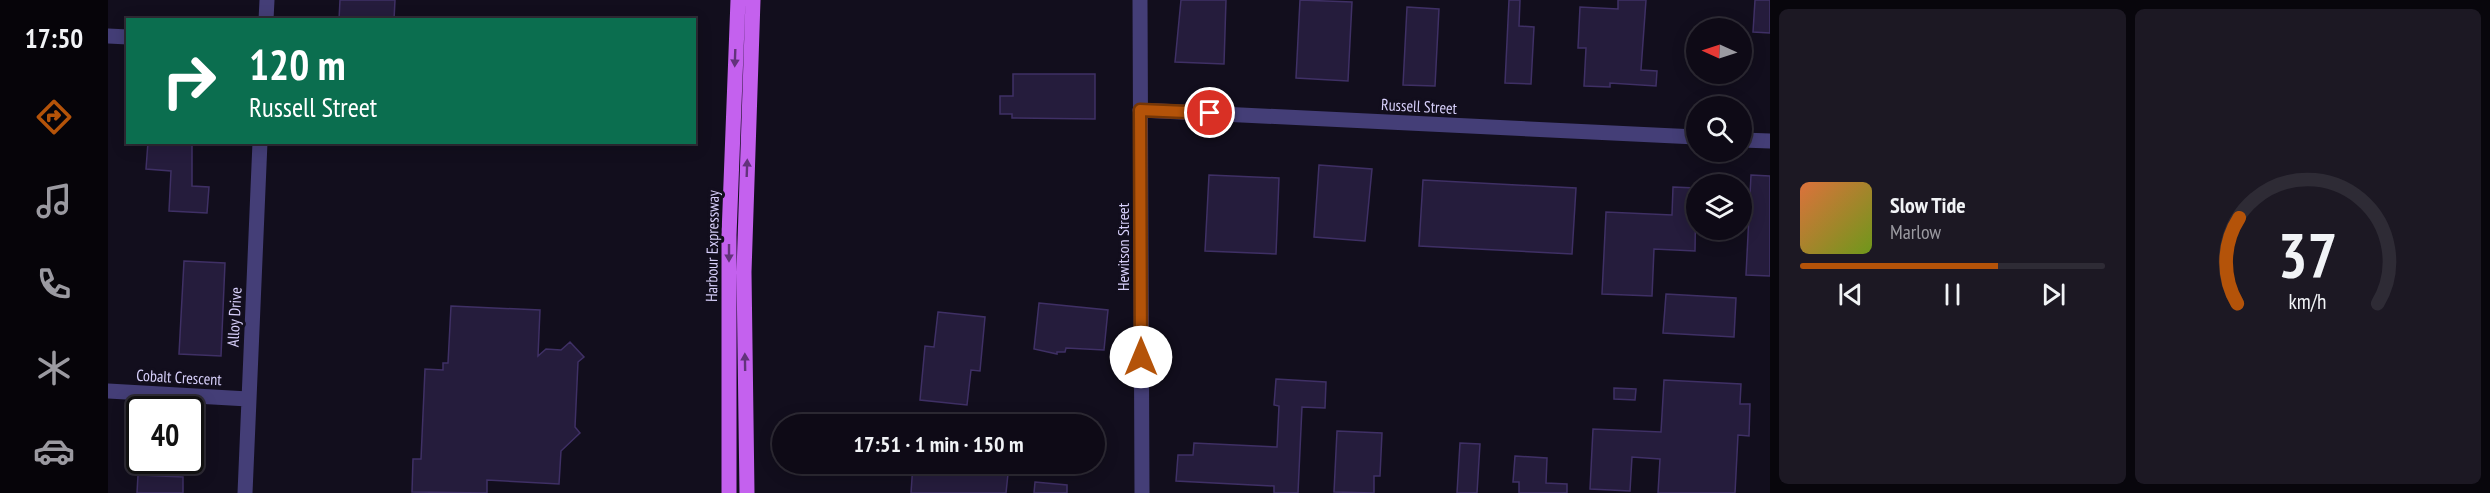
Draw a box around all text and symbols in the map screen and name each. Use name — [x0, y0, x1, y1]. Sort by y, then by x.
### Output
north arrow — [1686, 18, 1752, 84]
map controls — [1686, 18, 1752, 240]
text: 17:50 — [25, 21, 83, 55]
text: 120 m — [249, 37, 346, 92]
icon: right — [150, 42, 228, 120]
one-way arrow — [731, 49, 740, 68]
pin — [1184, 87, 1235, 138]
text: Russell Street — [249, 90, 377, 124]
street label: Russell Street — [1381, 94, 1458, 118]
icon: directions — [33, 96, 75, 138]
icon: arrive — [1193, 96, 1226, 129]
button: search — [1686, 96, 1752, 162]
one-way arrow — [742, 158, 752, 177]
button: layers — [1686, 174, 1752, 240]
icon: music — [33, 180, 75, 222]
street label: Harbour Expressway — [701, 190, 723, 302]
text: Slow Tide — [1890, 191, 1966, 219]
street label: Hewitson Street — [1113, 202, 1133, 291]
text: 37 — [2278, 214, 2338, 295]
text: Marlow — [1890, 219, 1941, 245]
one-way arrow — [724, 244, 734, 263]
icon: phone — [33, 263, 75, 305]
icon: previous — [1834, 278, 1867, 311]
icon: pause — [1936, 278, 1969, 311]
icon: next — [2037, 278, 2070, 311]
street label: Alloy Drive — [222, 287, 246, 347]
text: km/h — [2289, 287, 2327, 315]
position arrow — [1109, 325, 1173, 389]
icon: climate — [33, 347, 75, 389]
one-way arrow — [740, 353, 750, 372]
street label: Cobalt Crescent — [136, 365, 223, 389]
speed limit sign: 40 — [126, 396, 204, 474]
icon: car — [33, 430, 75, 472]
text: 17:51 · 1 min · 150 m — [853, 430, 1024, 458]

